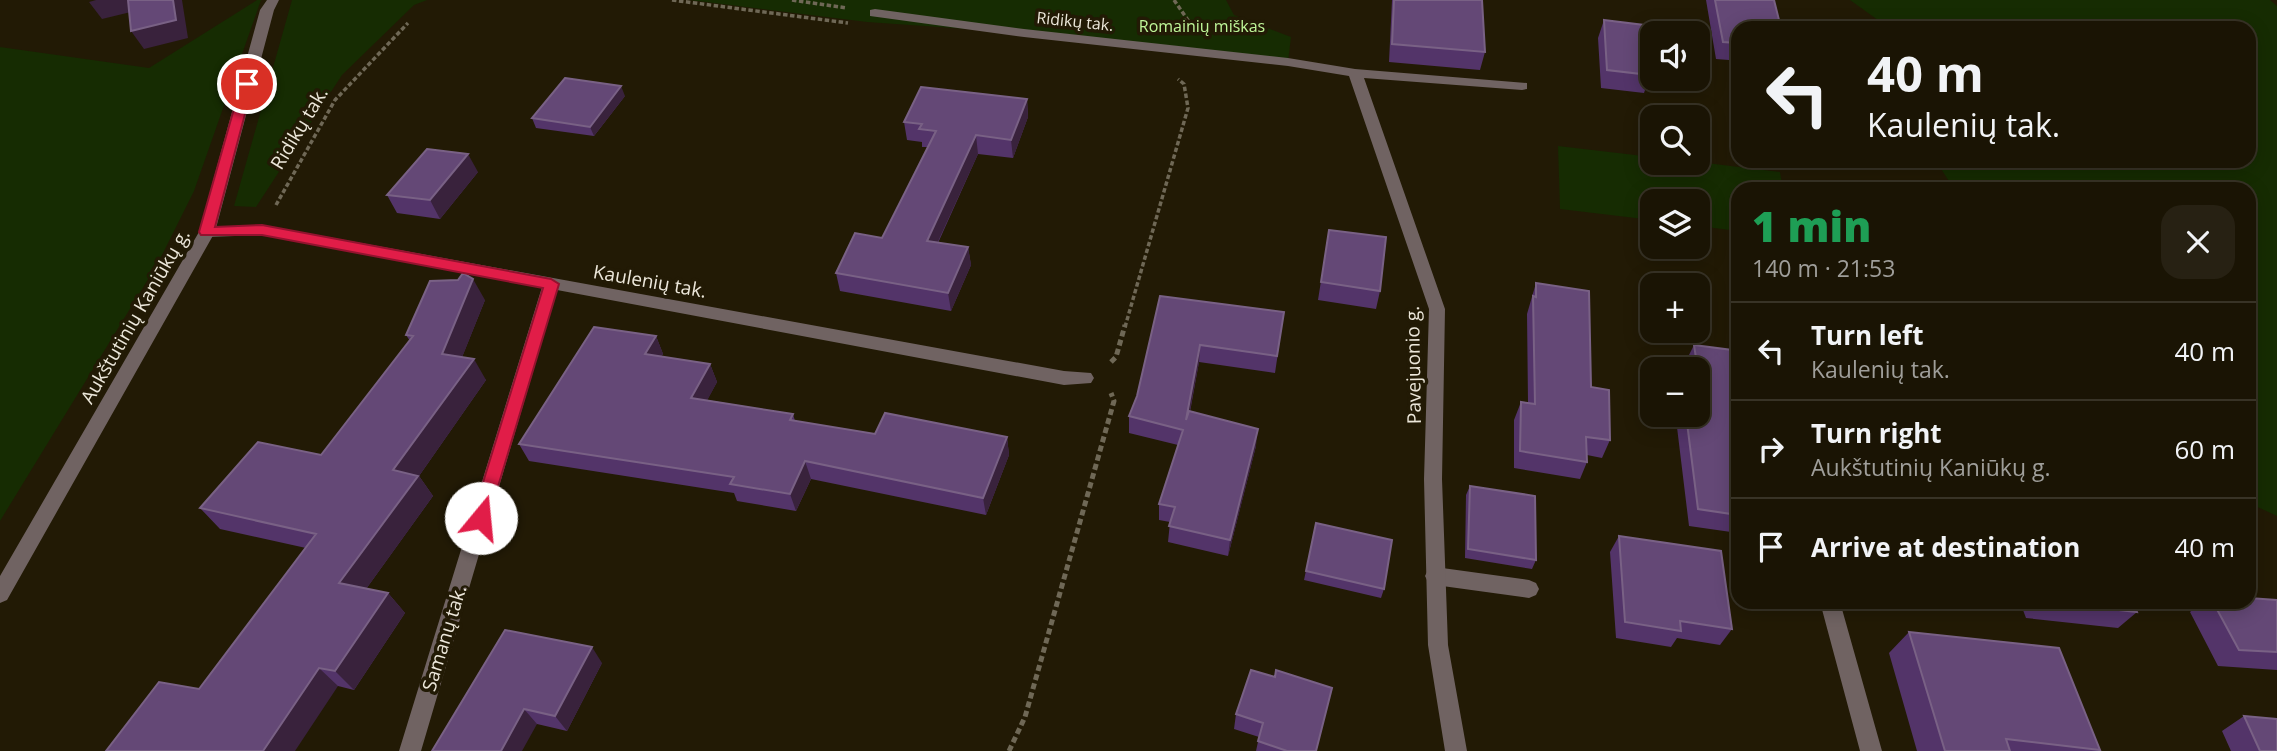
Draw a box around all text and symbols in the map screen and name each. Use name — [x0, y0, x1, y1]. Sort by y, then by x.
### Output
street label: Ridikų tak. — [1035, 6, 1115, 36]
park label: Romainių miškas — [1139, 15, 1265, 37]
map controls — [1640, 21, 1710, 427]
button: sound — [1640, 21, 1710, 91]
text: 40 m — [1867, 40, 1984, 106]
icon: left — [1752, 49, 1843, 140]
pin — [217, 54, 277, 114]
icon: arrive — [228, 65, 266, 103]
street label: Ridikų tak. — [264, 82, 334, 174]
text: Kaulenių tak. — [1867, 103, 2060, 146]
button: search — [1640, 105, 1710, 175]
button: layers — [1640, 189, 1710, 259]
text: 1 min — [1752, 197, 1871, 254]
button: close — [2161, 205, 2235, 279]
street label: Aukštutinių Kaniūkų g. — [74, 224, 196, 408]
text: 140 m · 21:53 — [1752, 252, 1895, 284]
street label: Kaulenių tak. — [591, 258, 709, 304]
button: + — [1640, 273, 1710, 343]
street label: Pavejuonio g. — [1399, 306, 1427, 424]
text: Turn left — [1811, 317, 1923, 353]
icon: left — [1752, 332, 1790, 370]
text: 40 m — [2174, 333, 2235, 369]
text: Kaulenių tak. — [1811, 353, 1950, 385]
button: − — [1640, 357, 1710, 427]
text: Turn right — [1811, 415, 1942, 451]
icon: right — [1752, 430, 1790, 468]
text: 60 m — [2174, 431, 2235, 467]
text: Aukštutinių Kaniūkų g. — [1811, 451, 2051, 483]
position arrow — [444, 481, 518, 555]
icon: arrive — [1752, 528, 1790, 566]
text: Arrive at destination — [1811, 529, 2080, 565]
text: 40 m — [2174, 529, 2235, 565]
street label: Samanų tak. — [416, 582, 472, 694]

